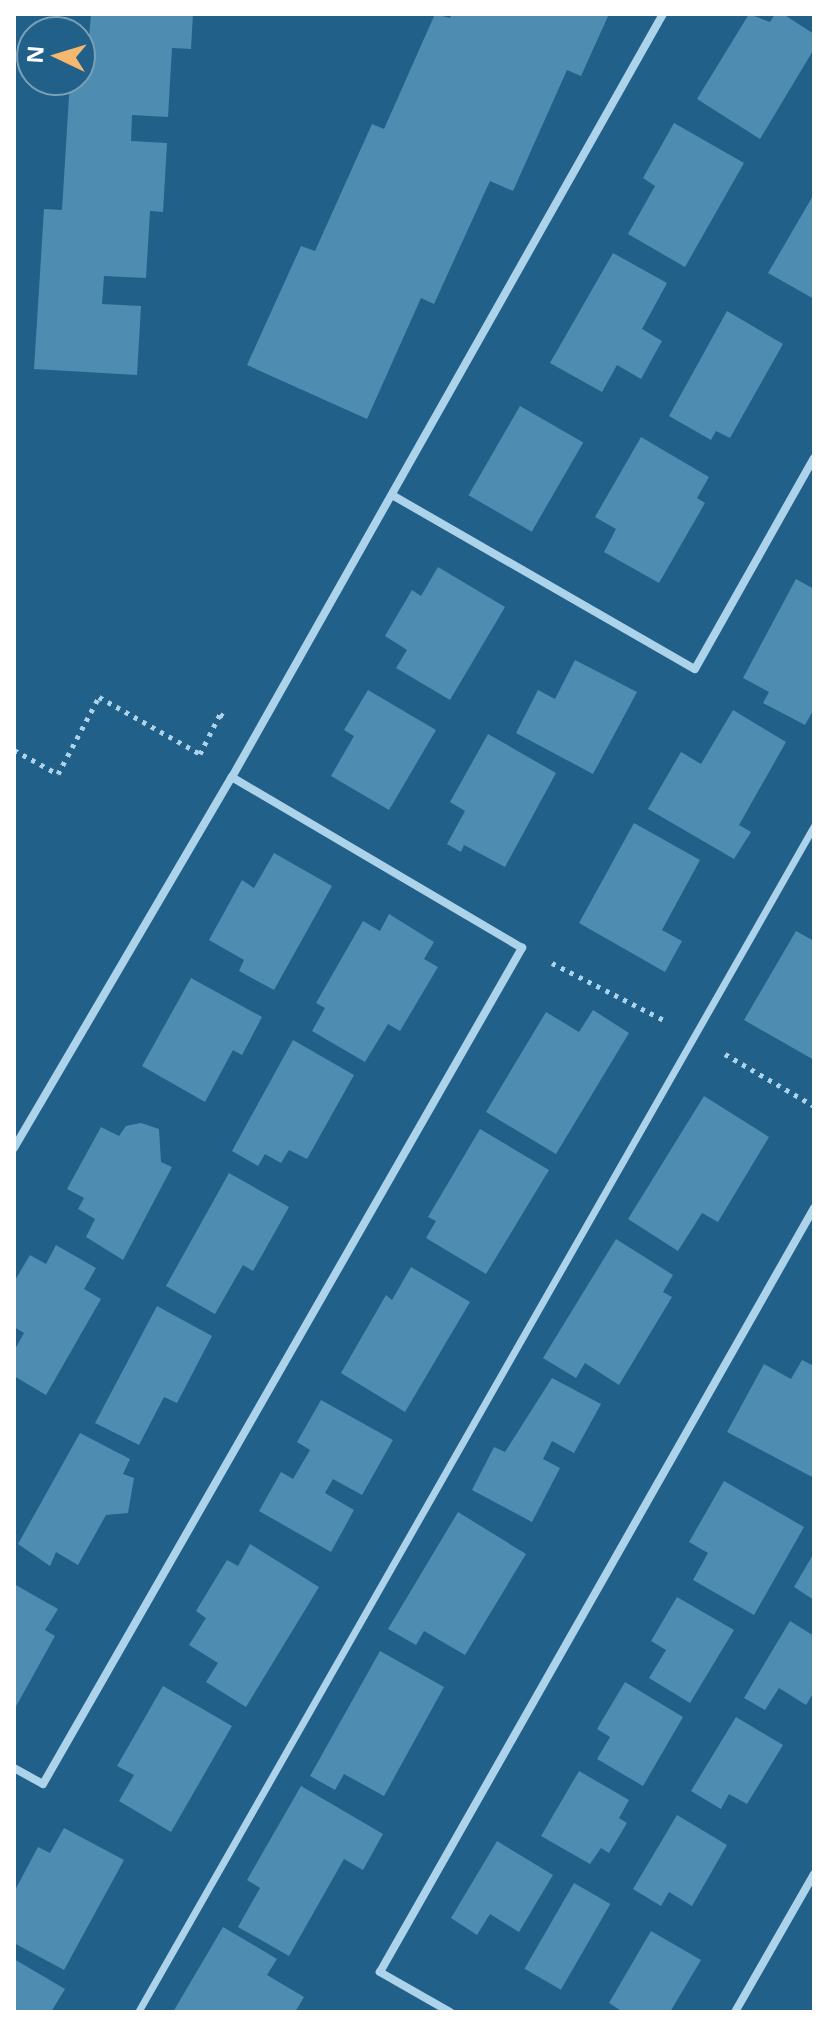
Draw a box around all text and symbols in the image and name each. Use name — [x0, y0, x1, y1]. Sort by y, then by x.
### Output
north arrow — [16, 16, 96, 96]
text: N — [18, 45, 50, 64]

